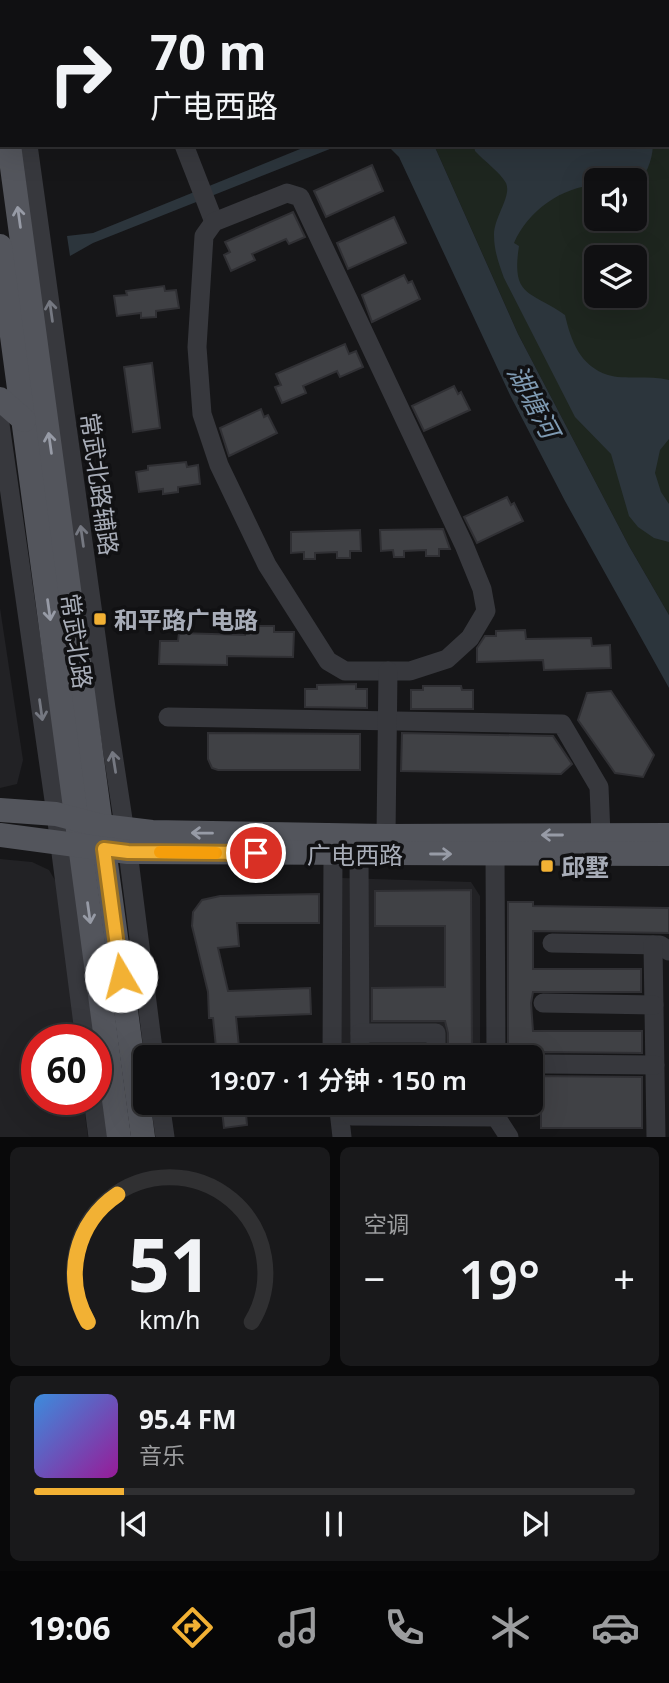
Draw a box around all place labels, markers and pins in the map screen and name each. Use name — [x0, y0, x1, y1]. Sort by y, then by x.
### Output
place label: 和平路广电路 — [114, 603, 258, 636]
marker: 和平路广电路 — [92, 611, 108, 627]
pin — [226, 823, 286, 883]
place label: 邱墅 — [561, 850, 609, 883]
marker: 邱墅 — [539, 858, 555, 874]

